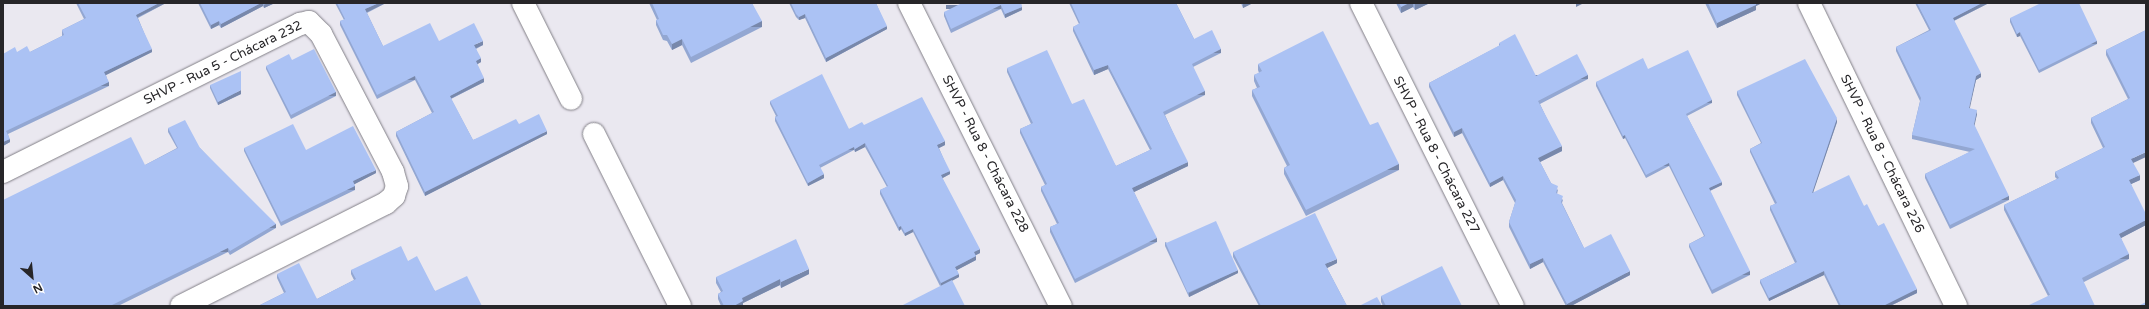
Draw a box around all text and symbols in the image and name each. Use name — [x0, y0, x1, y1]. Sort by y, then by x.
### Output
street label: SHVP - Rua 5 - Chácara 232 — [141, 18, 305, 108]
street label: SHVP - Rua 8 - Chácara 226 — [1837, 72, 1927, 236]
street label: SHVP - Rua 8 - Chácara 228 — [938, 73, 1032, 235]
street label: SHVP - Rua 8 - Chácara 227 — [1389, 74, 1483, 236]
north arrow — [12, 257, 52, 297]
text: N — [31, 280, 45, 296]

